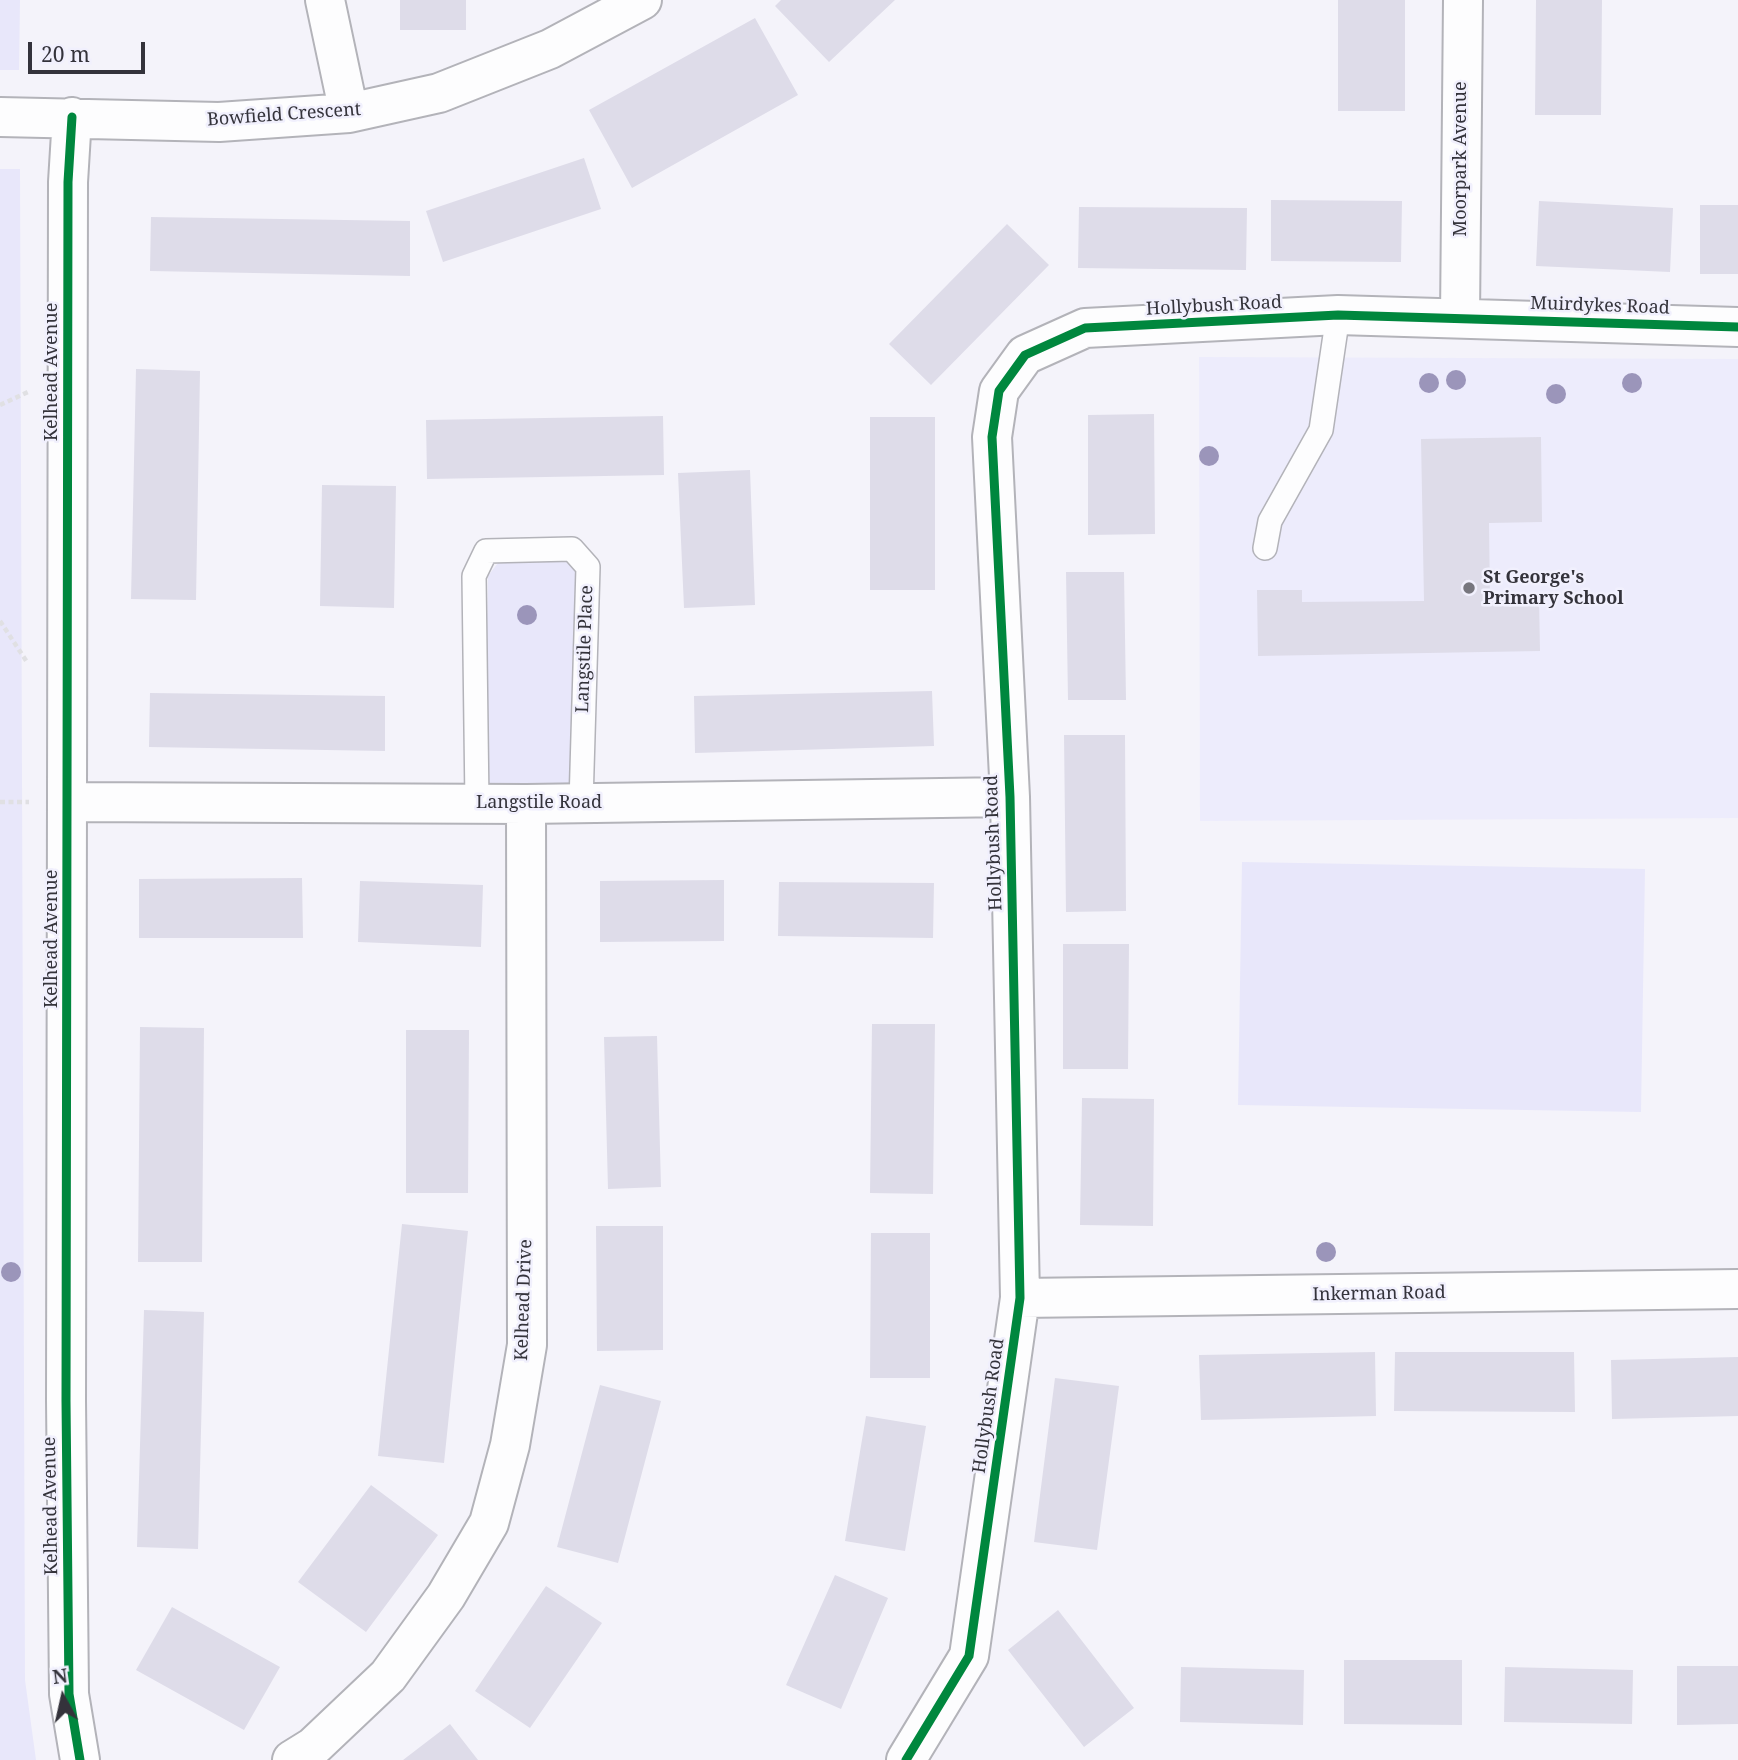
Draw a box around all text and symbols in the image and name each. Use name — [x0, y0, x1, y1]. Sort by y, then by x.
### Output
scale bar — [32, 28, 149, 72]
text: 20 m — [41, 40, 90, 68]
street label: Moorpark Avenue — [1450, 81, 1472, 237]
street label: Bowfield Crescent — [206, 99, 362, 131]
street label: Hollybush Road — [1145, 292, 1283, 320]
street label: Muirdykes Road — [1530, 293, 1670, 319]
street label: Kelhead Avenue — [41, 303, 63, 441]
place label: St George's Primary School — [1483, 567, 1624, 610]
marker: St George's Primary School — [1461, 580, 1477, 596]
street label: Langstile Place — [572, 585, 598, 713]
street label: Hollybush Road — [981, 775, 1007, 911]
street label: Langstile Road — [476, 792, 602, 814]
street label: Kelhead Avenue — [41, 870, 63, 1008]
street label: Kelhead Drive — [511, 1239, 537, 1361]
street label: Inkerman Road — [1312, 1282, 1446, 1306]
street label: Hollybush Road — [969, 1337, 1009, 1475]
street label: Kelhead Avenue — [39, 1436, 63, 1576]
north arrow — [28, 1662, 98, 1732]
text: N — [51, 1662, 69, 1690]

